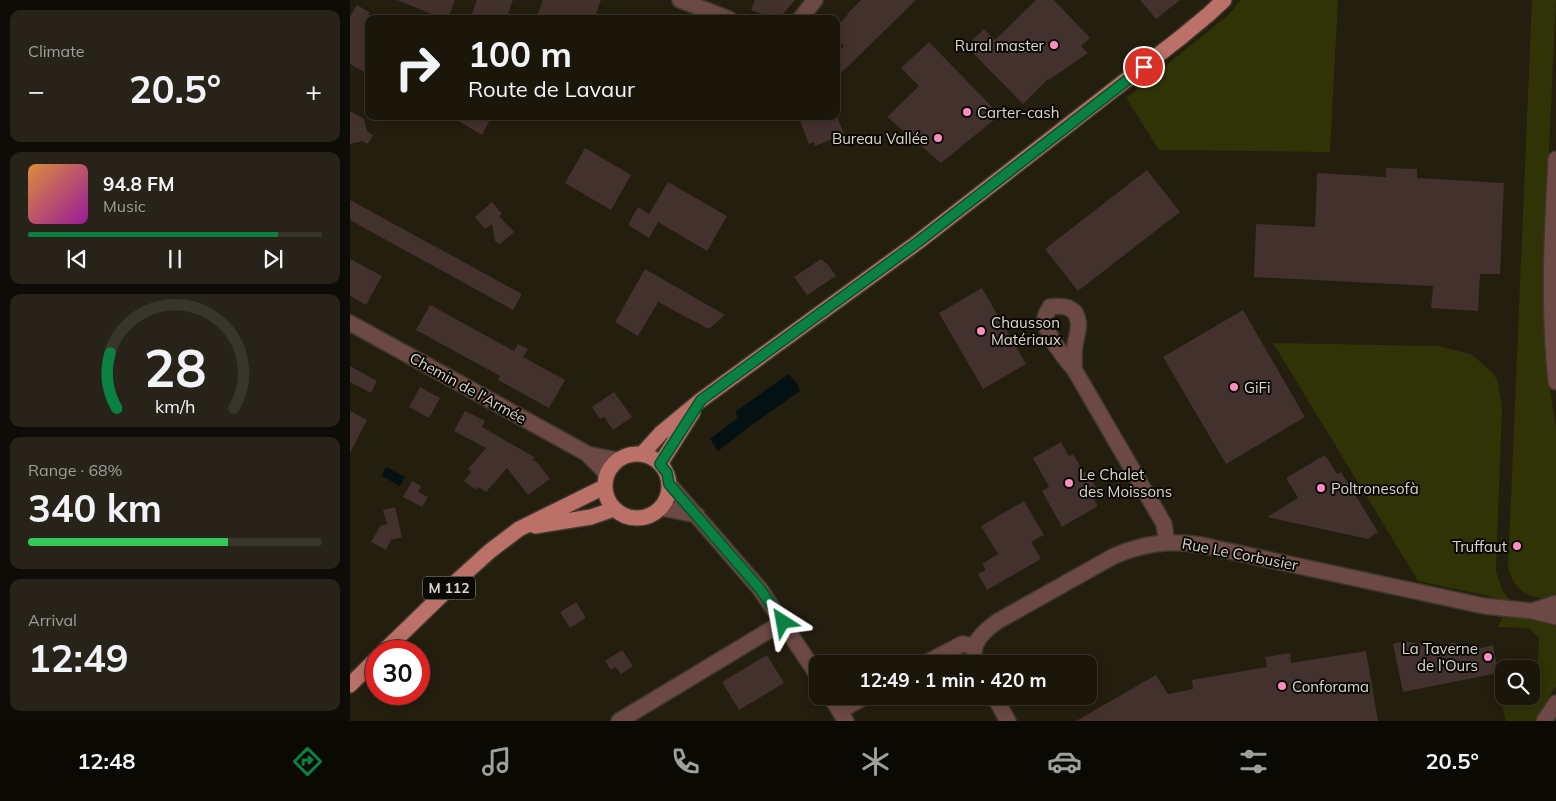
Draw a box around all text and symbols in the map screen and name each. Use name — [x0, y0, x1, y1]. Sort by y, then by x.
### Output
text: 100 m — [468, 32, 572, 76]
icon: right — [385, 35, 450, 100]
place label: Rural master — [955, 36, 1045, 55]
marker: Rural master — [1048, 39, 1060, 51]
text: Climate — [28, 41, 84, 61]
pin — [1123, 46, 1165, 88]
icon: arrive — [1130, 53, 1158, 81]
text: 20.5° — [129, 65, 221, 113]
text: − — [28, 73, 45, 108]
text: + — [305, 73, 322, 108]
text: Route de Lavaur — [468, 75, 635, 103]
place label: Carter-cash — [977, 103, 1060, 122]
marker: Carter-cash — [961, 106, 973, 118]
place label: Bureau Vallée — [832, 129, 928, 148]
marker: Bureau Vallée — [932, 132, 944, 144]
text: 94.8 FM — [103, 172, 175, 196]
text: Music — [103, 196, 146, 216]
icon: previous — [63, 245, 91, 273]
icon: pause — [161, 245, 189, 273]
icon: next — [259, 245, 287, 273]
place label: Chausson Matériaux — [991, 313, 1061, 349]
marker: Chausson Matériaux — [975, 325, 987, 337]
text: 28 — [144, 335, 206, 400]
street label: Chemin de l'Armée — [406, 348, 530, 428]
place label: GiFi — [1244, 378, 1271, 397]
marker: GiFi — [1228, 381, 1240, 393]
text: km/h — [155, 395, 195, 417]
text: Range · 68% — [28, 460, 123, 480]
place label: Le Chalet des Moissons — [1079, 465, 1172, 501]
marker: Le Chalet des Moissons — [1063, 477, 1075, 489]
place label: Poltronesofà — [1331, 479, 1419, 498]
marker: Poltronesofà — [1315, 482, 1327, 494]
text: 340 km — [28, 484, 162, 532]
street label: Rue Le Corbusier — [1181, 533, 1300, 575]
place label: Truffaut — [1452, 537, 1507, 556]
marker: Truffaut — [1511, 540, 1523, 552]
road number: M 112 — [423, 576, 475, 600]
position arrow — [756, 595, 808, 647]
text: Arrival — [28, 610, 77, 630]
text: 12:49 — [28, 634, 129, 682]
place label: La Taverne de l'Ours — [1402, 639, 1478, 675]
speed limit sign: 30 — [365, 640, 430, 705]
marker: La Taverne de l'Ours — [1482, 651, 1494, 663]
map controls — [1495, 660, 1540, 705]
button: search — [1495, 660, 1540, 705]
text: 12:49 · 1 min · 420 m — [859, 668, 1047, 692]
place label: Conforama — [1292, 677, 1369, 696]
marker: Conforama — [1276, 680, 1288, 692]
icon: directions — [290, 744, 325, 779]
icon: music — [479, 744, 514, 779]
icon: phone — [668, 744, 703, 779]
icon: climate — [858, 744, 893, 779]
icon: car — [1047, 744, 1082, 779]
icon: filters — [1236, 744, 1271, 779]
text: 12:48 — [77, 747, 135, 775]
text: 20.5° — [1425, 747, 1479, 775]

